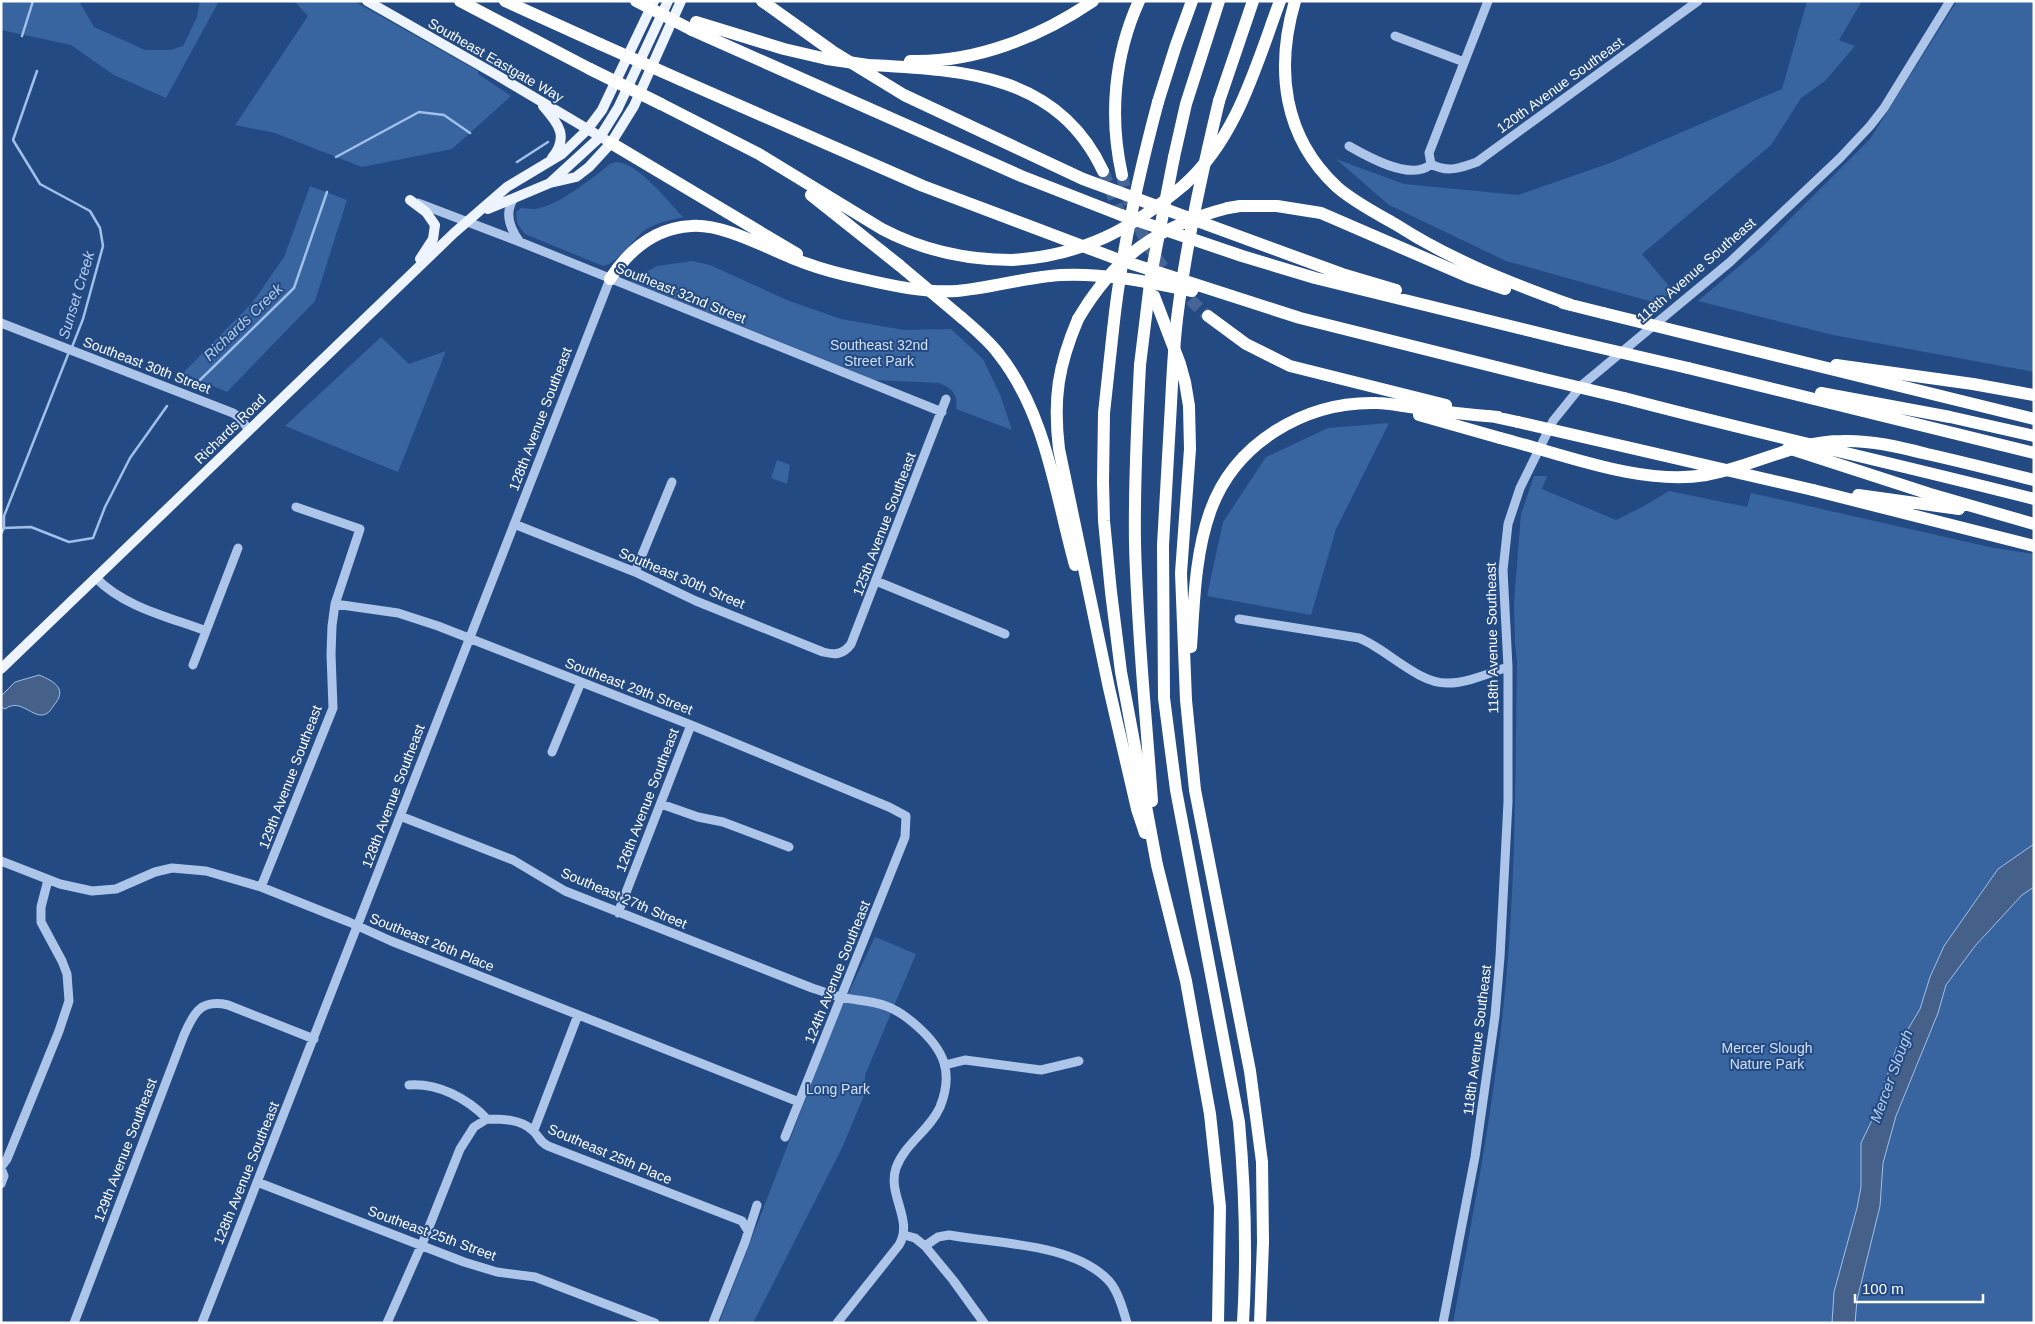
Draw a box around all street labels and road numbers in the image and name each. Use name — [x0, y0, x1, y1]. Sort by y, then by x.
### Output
street label: Southeast Eastgate Way — [425, 15, 567, 105]
street label: 120th Avenue Southeast — [1494, 34, 1626, 136]
street label: 118th Avenue Southeast — [1634, 214, 1758, 326]
street label: Southeast 32nd Street — [613, 259, 749, 327]
street label: Southeast 30th Street — [81, 333, 213, 397]
street label: 128th Avenue Southeast — [505, 345, 575, 493]
street label: Richards Road — [191, 391, 269, 467]
street label: 125th Avenue Southeast — [849, 450, 919, 598]
street label: Southeast 30th Street — [617, 544, 748, 612]
street label: 118th Avenue Southeast — [1483, 562, 1501, 714]
street label: Southeast 29th Street — [563, 654, 695, 718]
street label: 129th Avenue Southeast — [255, 703, 325, 851]
street label: 128th Avenue Southeast — [358, 722, 428, 870]
street label: 126th Avenue Southeast — [612, 726, 682, 874]
street label: Southeast 27th Street — [559, 864, 690, 932]
street label: 124th Avenue Southeast — [801, 898, 873, 1046]
street label: Southeast 26th Place — [367, 910, 497, 974]
street label: 118th Avenue Southeast — [1460, 964, 1494, 1116]
street label: 129th Avenue Southeast — [90, 1076, 160, 1224]
street label: 128th Avenue Southeast — [210, 1099, 282, 1247]
street label: Southeast 25th Place — [546, 1121, 675, 1187]
street label: Southeast 25th Street — [366, 1202, 498, 1264]

